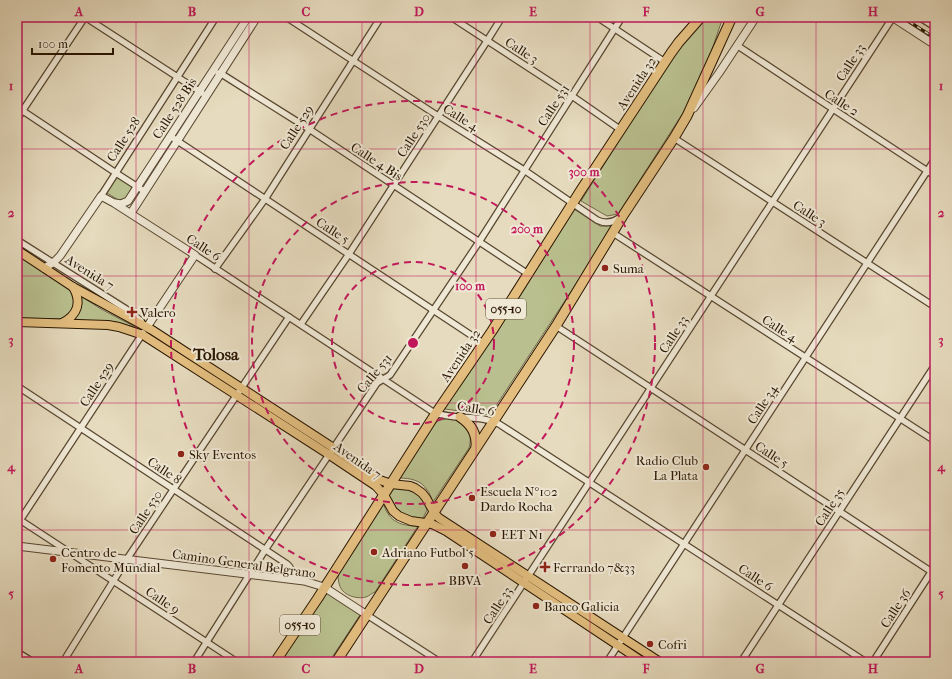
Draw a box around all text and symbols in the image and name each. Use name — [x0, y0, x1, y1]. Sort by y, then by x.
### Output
text: A — [74, 4, 84, 19]
text: B — [188, 4, 197, 19]
text: C — [302, 4, 311, 19]
text: D — [414, 4, 424, 19]
text: E — [529, 4, 537, 19]
text: F — [642, 4, 650, 19]
text: G — [755, 4, 765, 19]
text: H — [868, 4, 879, 19]
scale bar — [32, 30, 113, 56]
street label: Calle 3 — [502, 34, 541, 67]
text: 100 m — [38, 37, 68, 51]
street label: Calle 33 — [833, 41, 868, 84]
street label: Avenida 32 — [613, 54, 659, 113]
street label: Calle 528 Bis — [149, 75, 200, 142]
text: 1 — [9, 78, 14, 93]
text: 1 — [939, 78, 944, 93]
street label: Calle 531 — [534, 82, 572, 129]
street label: Calle 2 — [822, 86, 862, 119]
street label: Calle 4 — [440, 101, 481, 134]
street label: Calle 529 — [276, 102, 316, 152]
street label: Calle 530 — [394, 111, 433, 160]
street label: Calle 528 — [104, 114, 143, 164]
street label: Calle 4 Bis — [348, 139, 406, 184]
text: 300 m — [569, 165, 600, 180]
street label: Calle 3 — [790, 197, 829, 230]
text: 2 — [8, 205, 15, 220]
text: 2 — [938, 205, 945, 220]
street label: Calle 5 — [313, 214, 353, 247]
text: 200 m — [511, 222, 544, 236]
street label: Calle 6 — [184, 231, 225, 265]
street label: Avenida 7 — [62, 251, 117, 293]
place label: Suma — [613, 261, 645, 276]
marker: Suma — [600, 263, 610, 273]
text: 100 m — [455, 279, 486, 293]
road number: 055-10 — [486, 299, 526, 319]
place label: Valero — [139, 305, 176, 320]
marker: Valero — [127, 307, 137, 317]
street label: Calle 4 — [759, 312, 800, 345]
street label: Calle 33 — [656, 313, 691, 356]
street label: Avenida 32 — [437, 326, 484, 385]
text: 3 — [8, 332, 14, 348]
text: 3 — [938, 332, 944, 348]
centre of rings — [406, 336, 420, 350]
district label: Tolosa — [192, 344, 240, 364]
street label: Calle 531 — [354, 351, 395, 396]
street label: Calle 529 — [76, 359, 116, 409]
street label: Calle 34 — [744, 381, 781, 427]
street label: Calle 6 — [456, 398, 497, 419]
street label: Avenida 7 — [330, 438, 384, 482]
street label: Calle 5 — [752, 438, 792, 471]
place label: Sky Eventos — [189, 447, 256, 462]
marker: Sky Eventos — [176, 449, 186, 459]
place label: Radio Club La Plata — [636, 453, 699, 483]
street label: Calle 8 — [145, 454, 185, 487]
text: 4 — [6, 459, 16, 475]
text: 4 — [936, 459, 946, 475]
marker: Radio Club La Plata — [701, 462, 711, 472]
place label: Escuela N°102 Dardo Rocha — [480, 484, 558, 514]
street label: Calle 35 — [812, 485, 847, 529]
street label: Calle 530 — [126, 488, 165, 537]
marker: Escuela N°102 Dardo Rocha — [467, 493, 477, 503]
place label: EET N1 — [501, 527, 543, 542]
marker: EET N1 — [488, 529, 498, 539]
place label: Centro de Fomento Mundial — [61, 545, 161, 575]
place label: Adriano Futbol 5 — [381, 545, 474, 560]
street label: Camino General Belgrano — [171, 546, 317, 581]
marker: Adriano Futbol 5 — [369, 547, 379, 557]
marker: Centro de Fomento Mundial — [48, 554, 58, 564]
place label: Ferrando 7&33 — [553, 560, 635, 575]
marker: BBVA — [460, 561, 470, 571]
street label: Calle 6 — [736, 561, 777, 595]
marker: Ferrando 7&33 — [540, 562, 550, 572]
place label: BBVA — [449, 573, 482, 588]
street label: Calle 9 — [143, 584, 183, 617]
street label: Calle 33 — [480, 584, 515, 627]
street label: Calle 36 — [877, 585, 914, 631]
text: 5 — [8, 586, 14, 601]
text: 5 — [938, 586, 944, 601]
place label: Banco Galicia — [544, 599, 620, 614]
marker: Banco Galicia — [531, 601, 541, 611]
road number: 055-10 — [280, 615, 320, 635]
place label: Cofri — [658, 637, 687, 652]
marker: Cofri — [645, 639, 655, 649]
text: A — [74, 661, 84, 676]
text: B — [188, 661, 197, 676]
text: C — [302, 661, 311, 676]
text: D — [414, 661, 424, 676]
text: E — [529, 661, 537, 676]
text: F — [642, 661, 650, 676]
text: G — [755, 661, 765, 676]
text: H — [868, 661, 879, 676]

